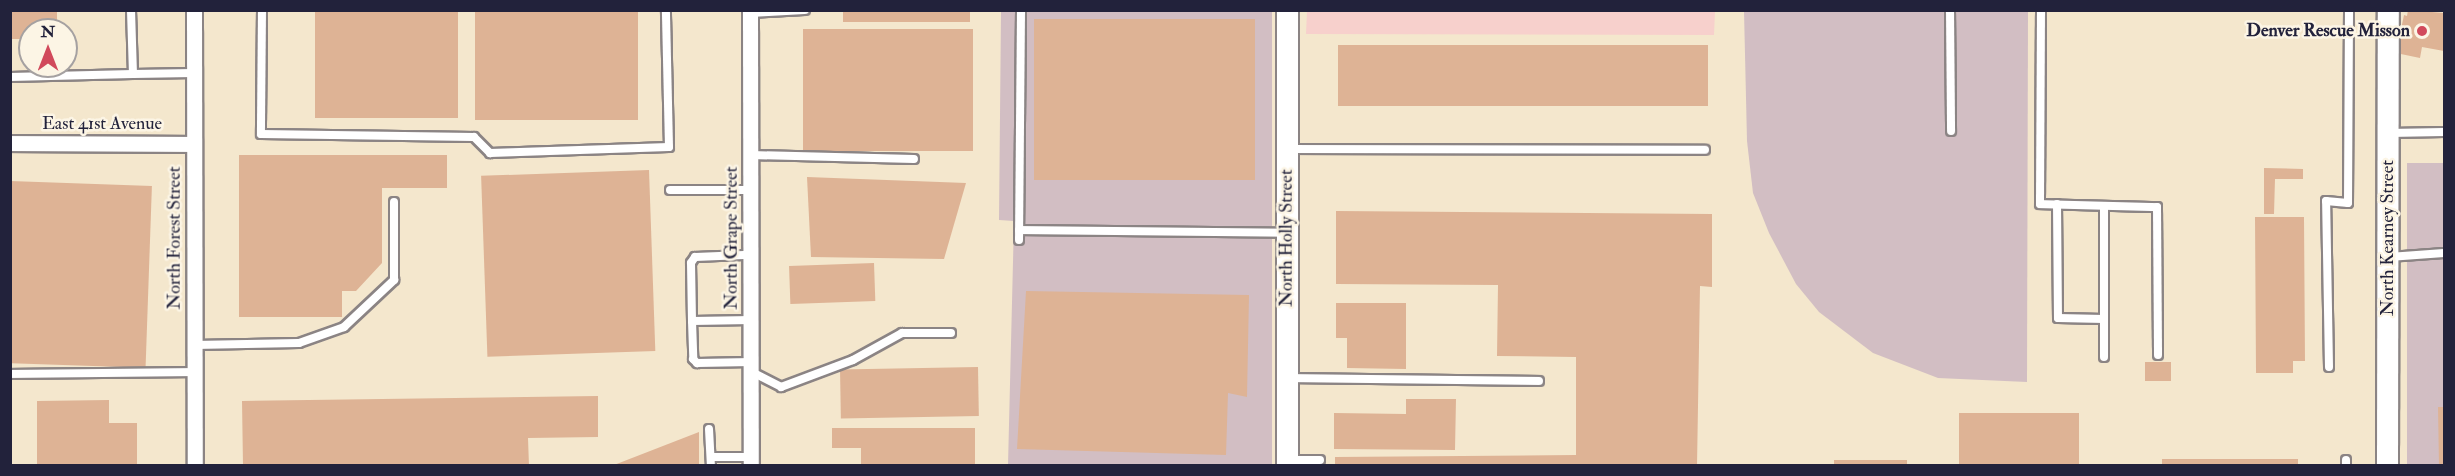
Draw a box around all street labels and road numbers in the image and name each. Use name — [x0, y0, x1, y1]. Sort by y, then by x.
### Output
street label: East 41st Avenue — [42, 113, 162, 135]
street label: North Kearney Street — [2377, 160, 2399, 316]
street label: North Forest Street — [164, 166, 186, 310]
street label: North Grape Street — [721, 166, 743, 310]
street label: North Holly Street — [1276, 169, 1298, 307]

